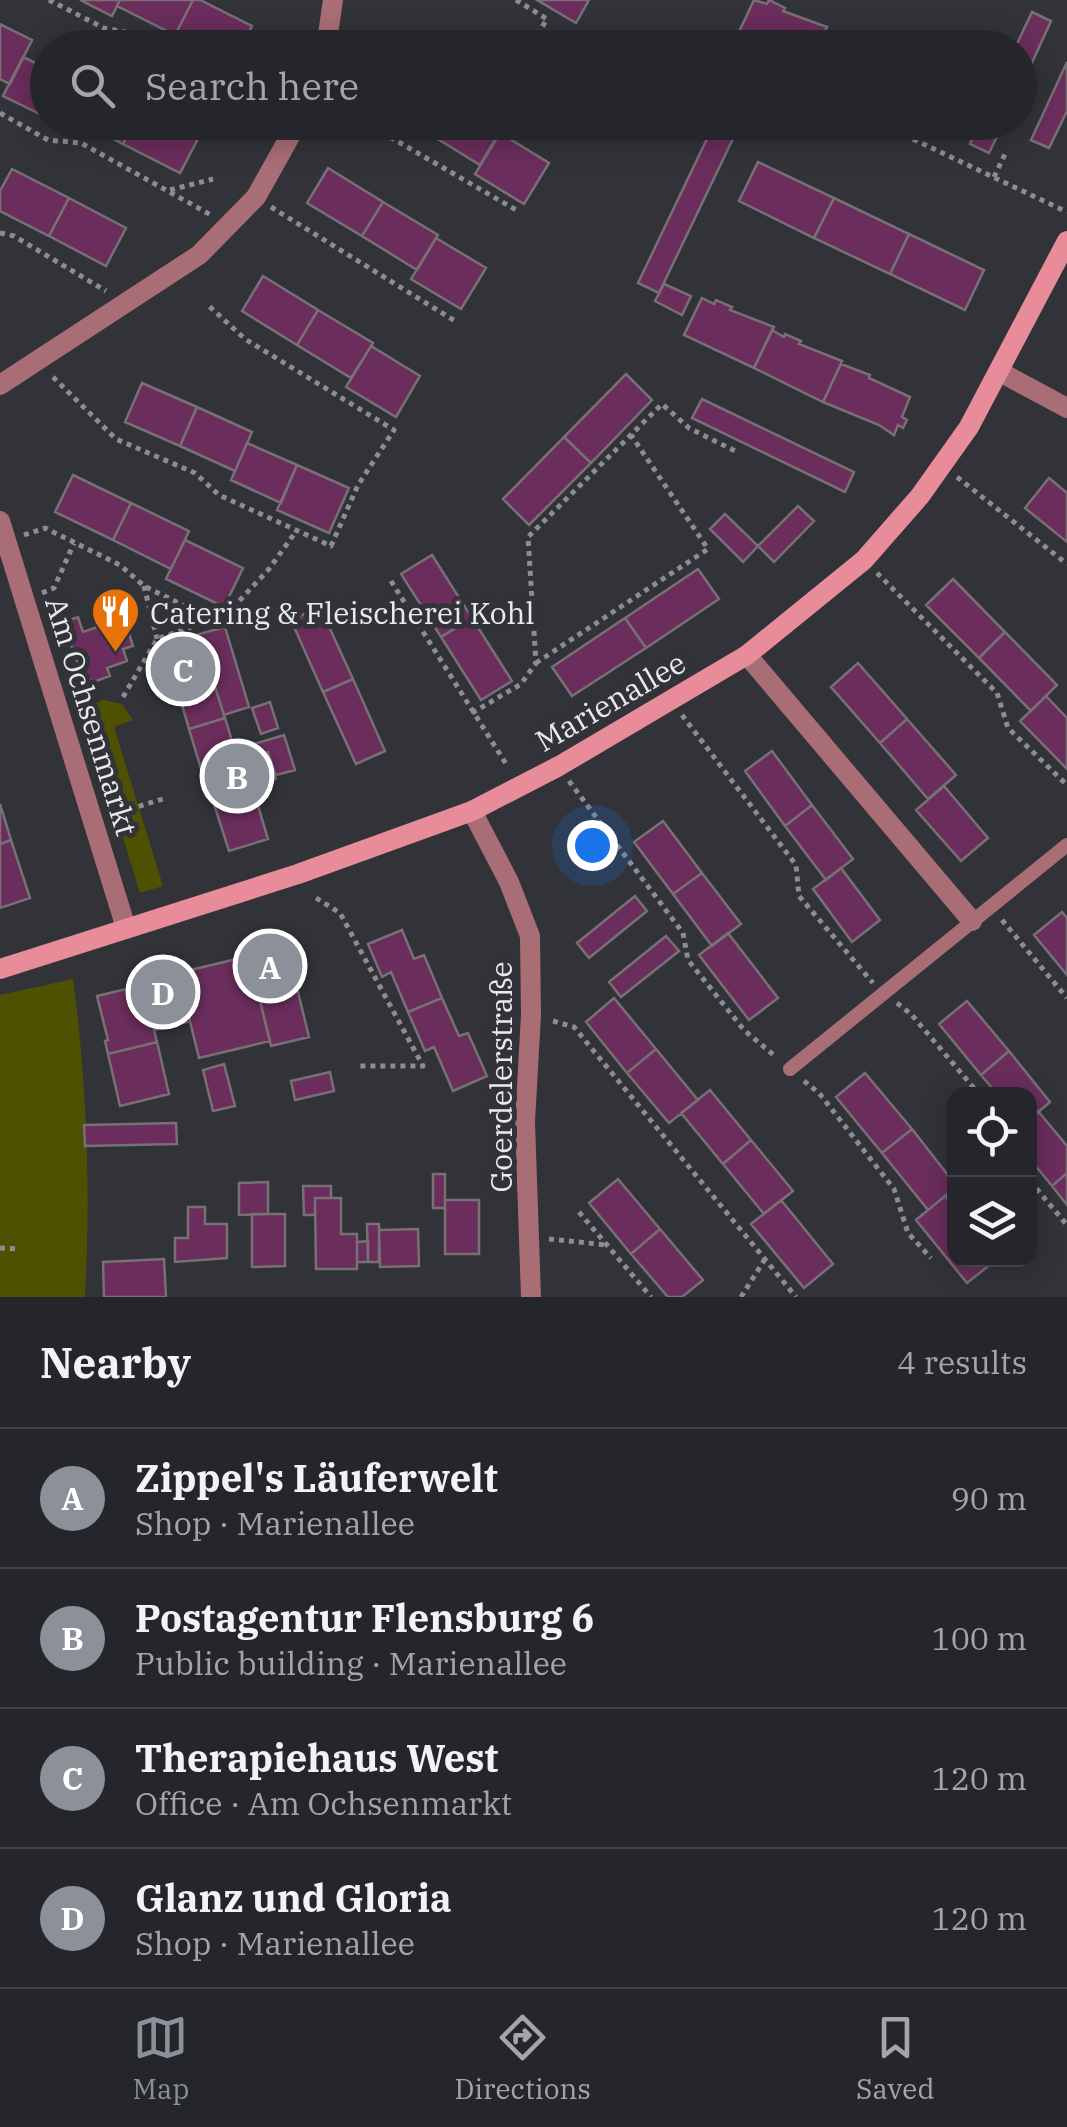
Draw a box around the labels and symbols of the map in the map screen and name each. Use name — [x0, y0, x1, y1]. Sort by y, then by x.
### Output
restaurant icon: Catering & Fleischerei Kohl — [89, 586, 141, 654]
street label: Am Ochsenmarkt — [37, 592, 147, 840]
place label: Catering & Fleischerei Kohl — [150, 593, 534, 632]
pin: C — [150, 632, 216, 706]
street label: Marienallee — [528, 642, 692, 760]
pin: B — [204, 738, 270, 814]
your location — [567, 820, 618, 871]
pin: A — [238, 928, 302, 1004]
pin: D — [130, 954, 196, 1030]
street label: Goerdelerstraße — [481, 962, 520, 1192]

